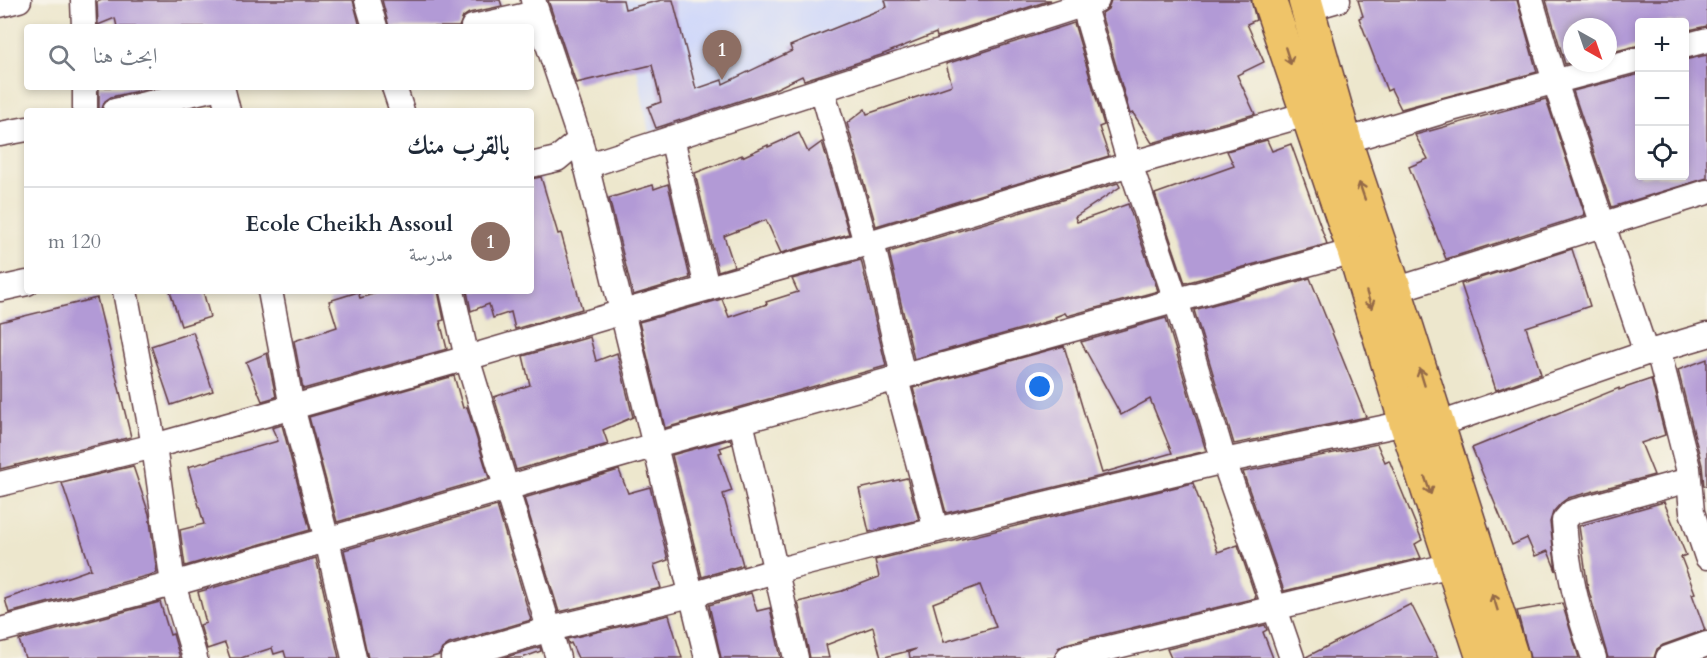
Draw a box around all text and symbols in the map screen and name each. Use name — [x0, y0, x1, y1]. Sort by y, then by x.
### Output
north arrow — [1563, 18, 1617, 72]
map controls — [1635, 18, 1689, 180]
button: + — [1635, 18, 1689, 72]
search box — [24, 24, 534, 90]
pin: 1 — [702, 31, 742, 80]
icon: search — [45, 41, 78, 74]
text: ابحث هنا — [93, 41, 158, 71]
one-way arrow — [1283, 46, 1294, 65]
button: − — [1635, 72, 1689, 126]
button: locate — [1635, 126, 1689, 180]
text: بالقرب منك — [407, 128, 510, 163]
one-way arrow — [1355, 182, 1366, 201]
text: Ecole Cheikh Assoul — [245, 209, 453, 239]
text: 120 m — [48, 228, 101, 255]
text: 1 — [485, 228, 496, 255]
text: مدرسة — [409, 241, 453, 268]
one-way arrow — [1364, 290, 1375, 309]
one-way arrow — [1416, 368, 1427, 387]
your location — [1025, 372, 1054, 401]
one-way arrow — [1423, 476, 1434, 495]
one-way arrow — [1489, 593, 1500, 612]

